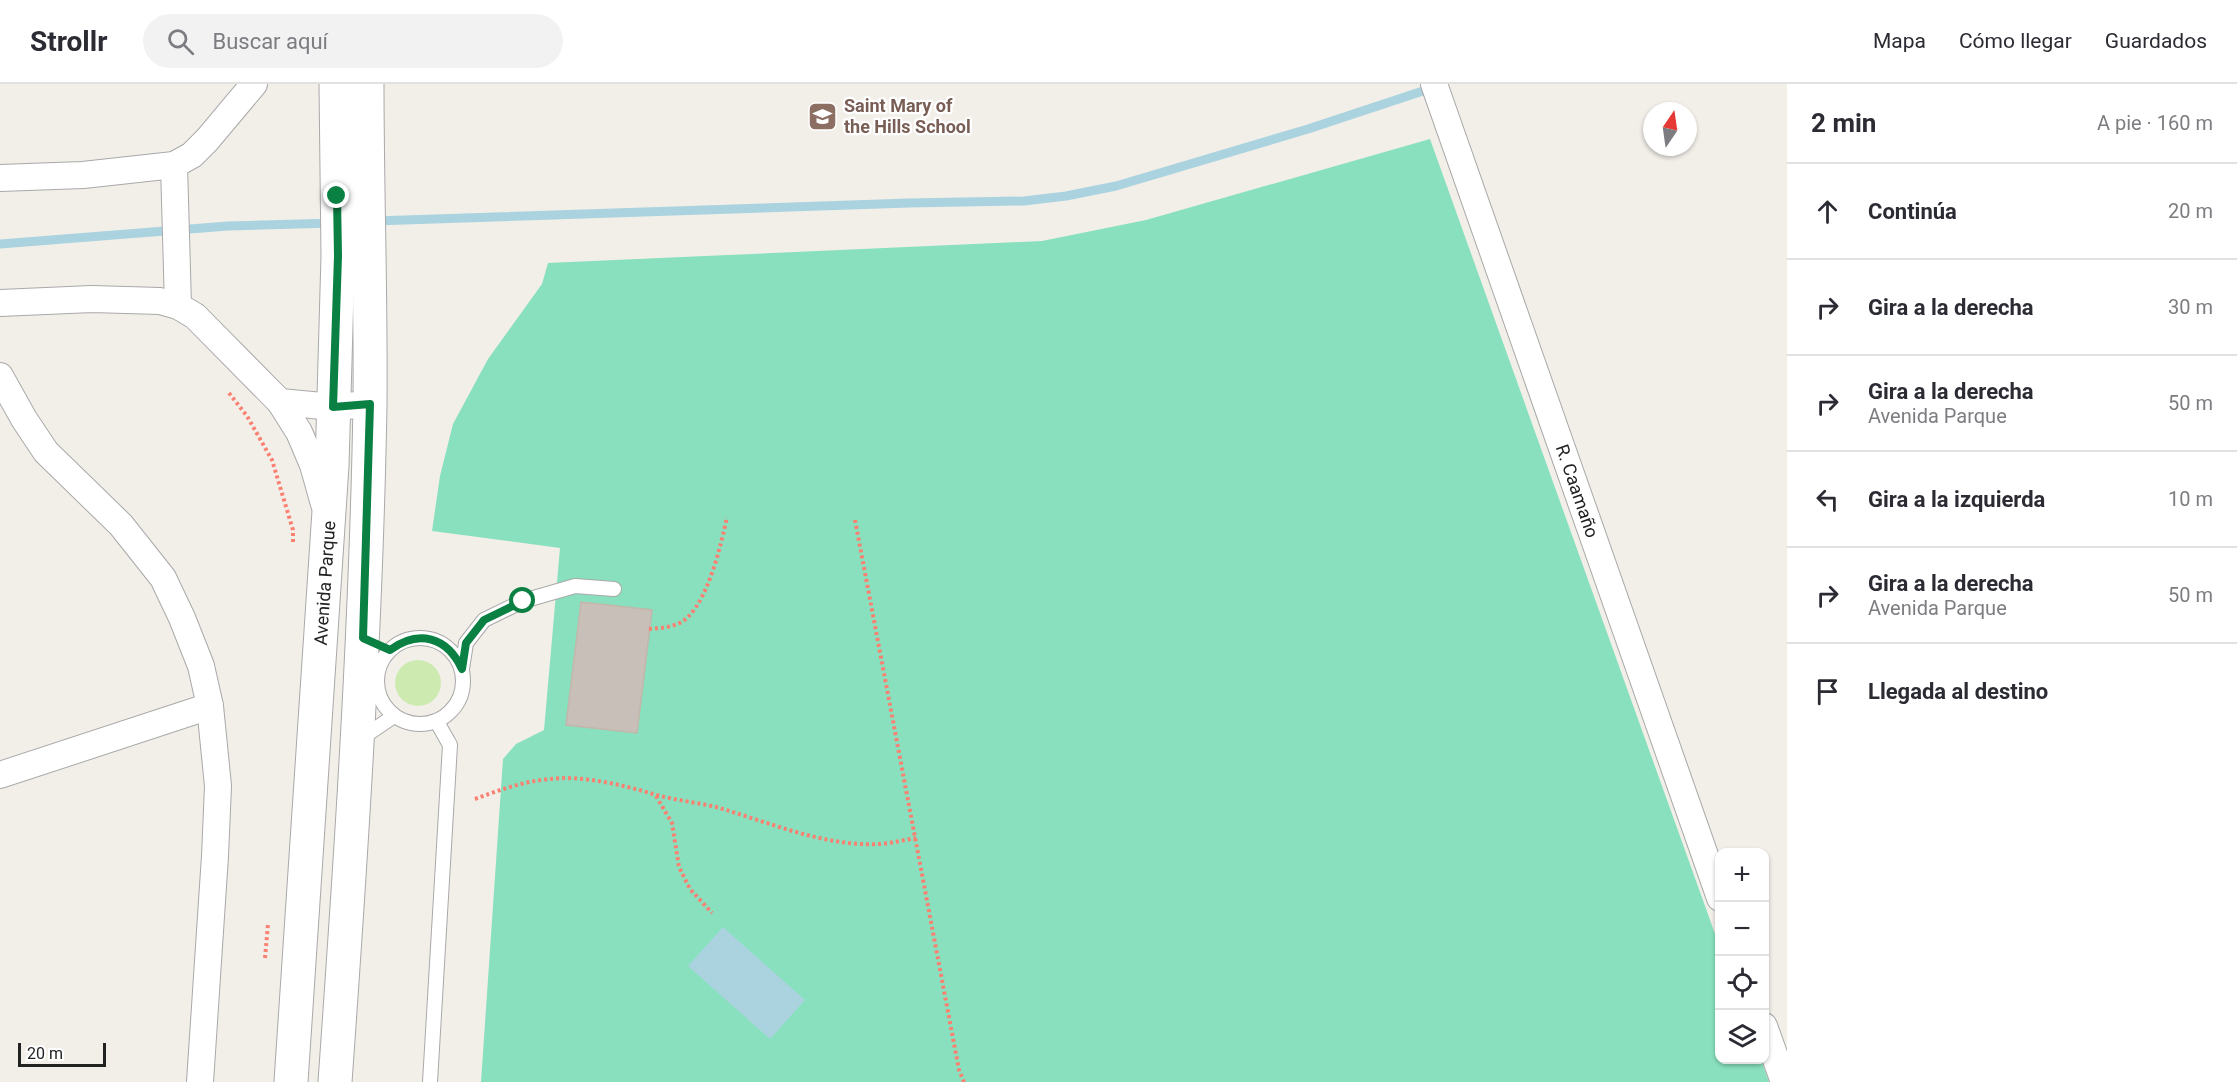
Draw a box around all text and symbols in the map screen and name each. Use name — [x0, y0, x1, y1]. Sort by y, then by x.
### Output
search box — [143, 14, 563, 68]
text: Strollr — [30, 25, 107, 58]
icon: search — [164, 25, 197, 58]
text: Buscar aquí — [212, 29, 328, 54]
text: Mapa — [1873, 29, 1926, 53]
text: Cómo llegar — [1959, 29, 2072, 53]
text: Guardados — [2105, 29, 2207, 53]
place label: Saint Mary of the Hills School — [844, 95, 971, 137]
school or university icon: Saint Mary of the Hills School — [807, 100, 839, 132]
north arrow — [1643, 102, 1697, 156]
text: 2 min — [1811, 108, 1876, 138]
text: A pie · 160 m — [2097, 111, 2213, 135]
route end — [323, 182, 349, 208]
icon: ahead — [1811, 195, 1844, 228]
text: Continúa — [1868, 199, 1957, 224]
text: 20 m — [2168, 199, 2213, 223]
icon: right — [1811, 291, 1844, 324]
text: Gira a la derecha — [1868, 295, 2034, 320]
text: 30 m — [2168, 295, 2213, 319]
text: Gira a la derecha — [1868, 379, 2034, 404]
icon: right — [1811, 387, 1844, 420]
text: 50 m — [2168, 391, 2213, 415]
text: Avenida Parque — [1868, 404, 2007, 428]
street label: R. Caamaño — [1552, 441, 1603, 540]
icon: left — [1811, 483, 1844, 516]
text: Gira a la izquierda — [1868, 487, 2045, 512]
text: 10 m — [2168, 487, 2213, 511]
street label: Avenida Parque — [310, 520, 339, 646]
text: Gira a la derecha — [1868, 571, 2034, 596]
icon: right — [1811, 579, 1844, 612]
text: 50 m — [2168, 583, 2213, 607]
route start — [509, 587, 535, 613]
text: Avenida Parque — [1868, 596, 2007, 620]
icon: arrive — [1811, 675, 1844, 708]
text: Llegada al destino — [1868, 679, 2048, 704]
map controls — [1715, 848, 1769, 1064]
button: + — [1715, 848, 1769, 902]
button: − — [1715, 902, 1769, 956]
button: locate — [1715, 956, 1769, 1010]
button: layers — [1715, 1010, 1769, 1064]
scale bar — [18, 1040, 106, 1068]
text: 20 m — [27, 1044, 63, 1063]

